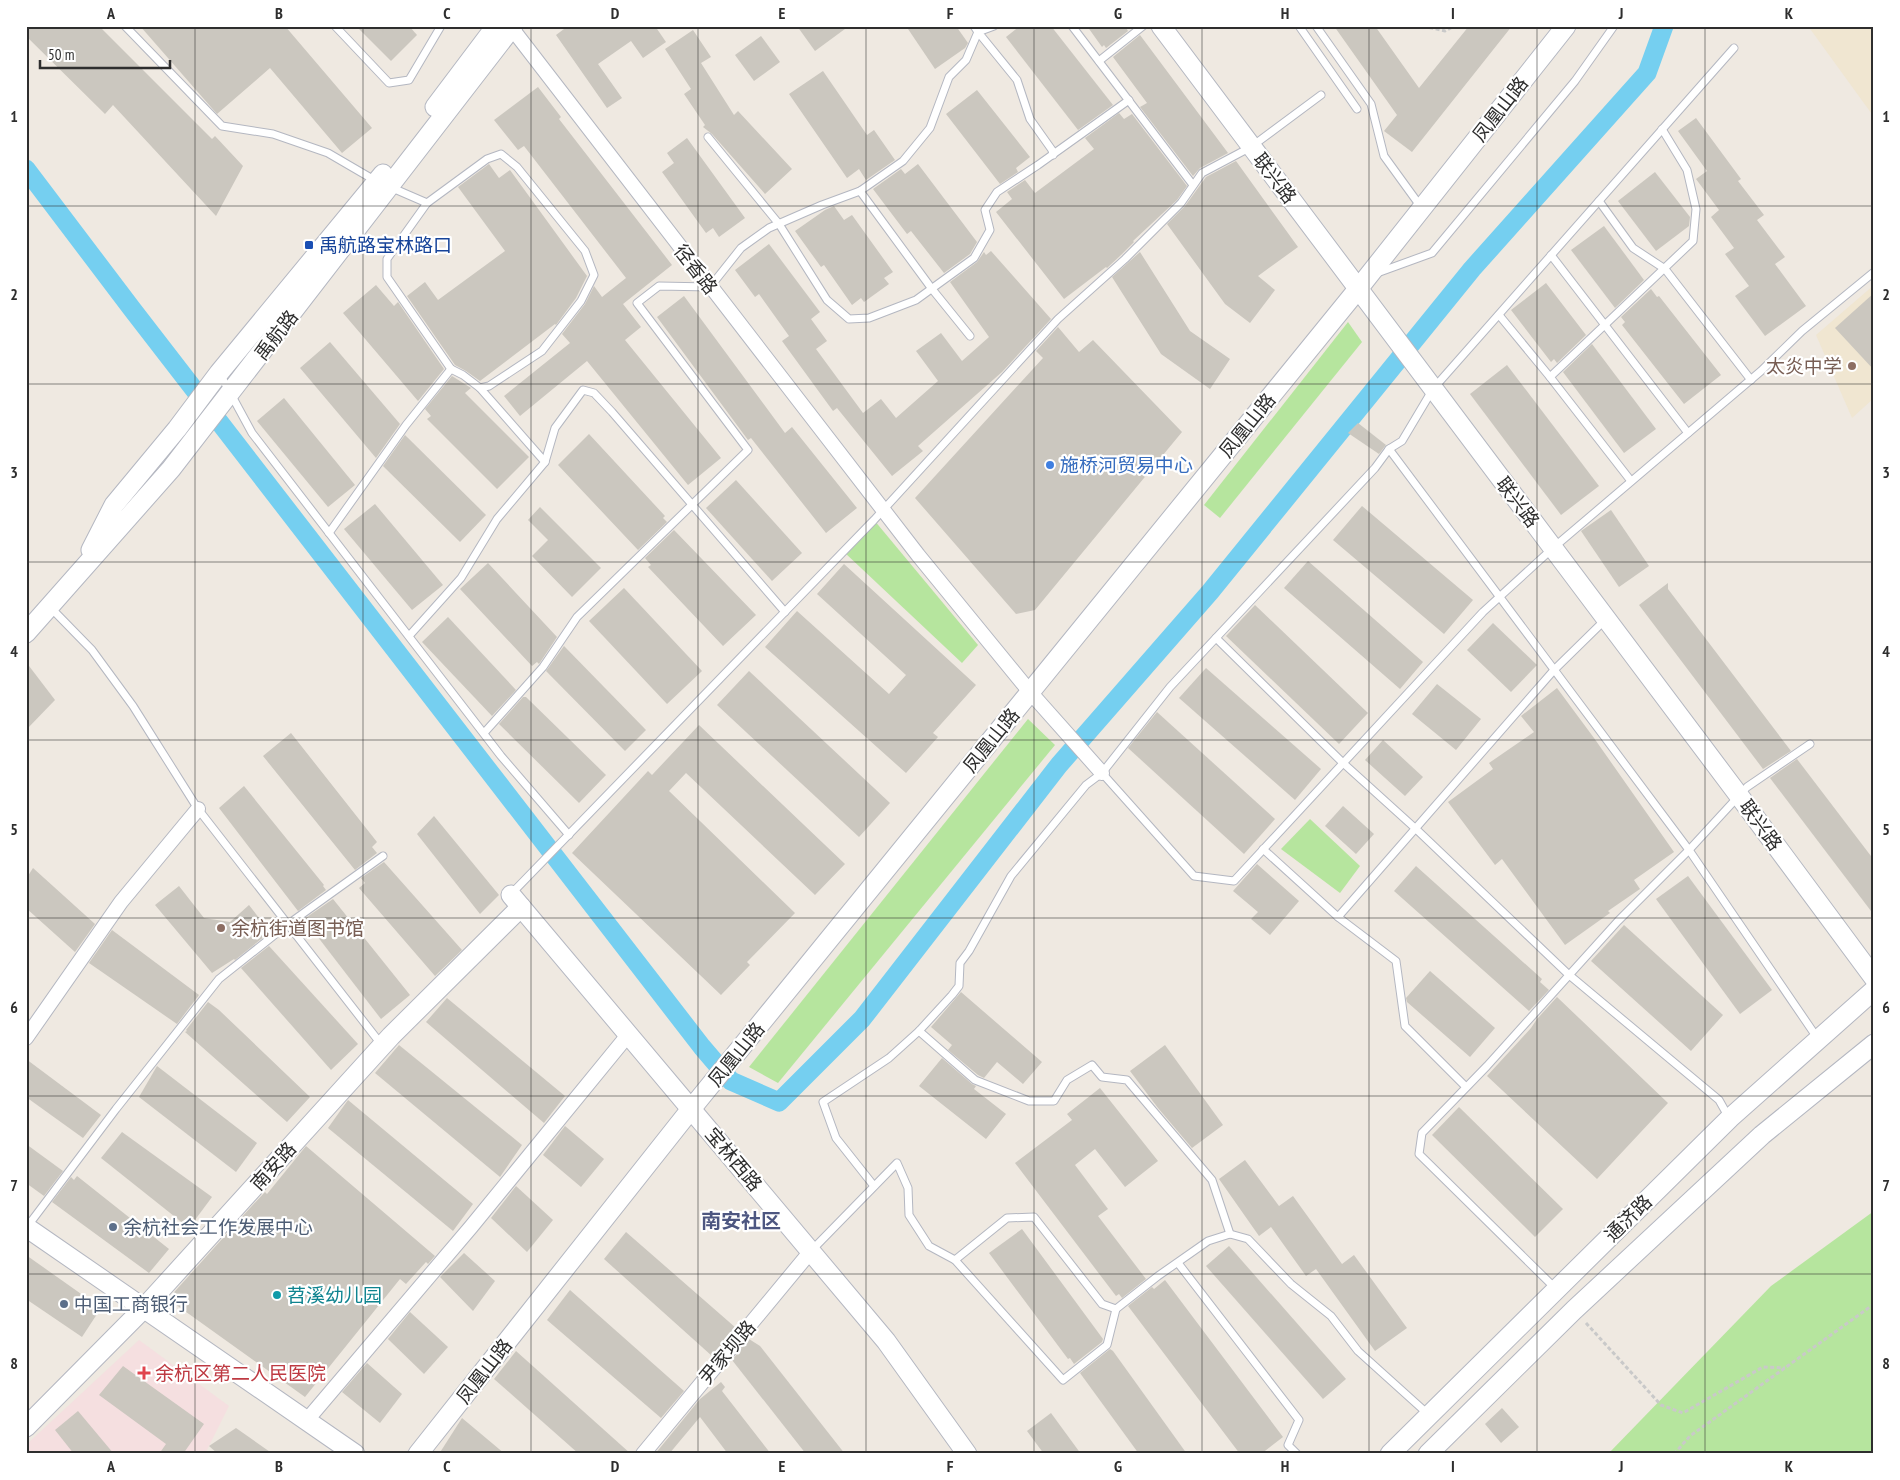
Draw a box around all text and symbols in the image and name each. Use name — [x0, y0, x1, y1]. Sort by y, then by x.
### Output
text: A — [106, 3, 116, 23]
text: B — [275, 3, 283, 23]
text: C — [443, 3, 451, 23]
text: D — [611, 3, 620, 23]
text: E — [779, 3, 786, 23]
text: F — [947, 3, 954, 23]
text: G — [1114, 3, 1122, 23]
text: H — [1281, 3, 1289, 23]
text: I — [1451, 3, 1455, 23]
text: J — [1618, 3, 1623, 23]
text: K — [1785, 3, 1794, 23]
scale bar — [40, 38, 170, 70]
text: 50 m — [48, 45, 74, 64]
street label: 凤凰山路 — [1467, 72, 1533, 146]
text: 1 — [10, 106, 18, 126]
text: 1 — [1882, 106, 1890, 126]
street label: 联兴路 — [1248, 148, 1302, 208]
place label: 禹航路宝林路口 — [319, 233, 452, 257]
marker: 禹航路宝林路口 — [303, 239, 315, 251]
street label: 径香路 — [669, 239, 723, 299]
text: 2 — [10, 284, 18, 304]
text: 2 — [1882, 284, 1890, 304]
street label: 禹航路 — [249, 305, 303, 365]
place label: 太炎中学 — [1766, 354, 1842, 378]
marker: 太炎中学 — [1846, 360, 1858, 372]
street label: 凤凰山路 — [1214, 388, 1280, 462]
place label: 施桥河贸易中心 — [1060, 453, 1193, 477]
marker: 施桥河贸易中心 — [1044, 459, 1056, 471]
text: 3 — [10, 462, 18, 482]
text: 3 — [1882, 462, 1890, 482]
street label: 联兴路 — [1491, 472, 1545, 532]
text: 4 — [10, 641, 18, 661]
text: 4 — [1882, 641, 1890, 661]
street label: 凤凰山路 — [958, 703, 1024, 777]
street label: 联兴路 — [1735, 795, 1787, 855]
text: 5 — [10, 819, 18, 839]
text: 5 — [1882, 819, 1890, 839]
place label: 余杭街道图书馆 — [231, 916, 364, 940]
marker: 余杭街道图书馆 — [215, 922, 227, 934]
text: 6 — [10, 997, 18, 1017]
text: 6 — [1882, 997, 1890, 1017]
street label: 凤凰山路 — [703, 1017, 769, 1091]
street label: 宝林西路 — [700, 1122, 768, 1196]
street label: 南安路 — [245, 1137, 301, 1195]
text: 7 — [10, 1175, 18, 1195]
text: 7 — [1882, 1175, 1890, 1195]
street label: 通济路 — [1599, 1189, 1657, 1247]
district label: 南安社区 — [701, 1208, 781, 1234]
place label: 余杭社会工作发展中心 — [123, 1215, 313, 1239]
marker: 余杭社会工作发展中心 — [107, 1221, 119, 1233]
place label: 苕溪幼儿园 — [287, 1283, 382, 1307]
marker: 苕溪幼儿园 — [271, 1289, 283, 1301]
place label: 中国工商银行 — [74, 1292, 188, 1316]
marker: 中国工商银行 — [58, 1298, 70, 1310]
street label: 尹家坝路 — [693, 1315, 761, 1389]
street label: 凤凰山路 — [451, 1334, 517, 1408]
text: 8 — [10, 1353, 18, 1373]
text: 8 — [1882, 1353, 1890, 1373]
place label: 余杭区第二人民医院 — [155, 1361, 326, 1385]
marker: 余杭区第二人民医院 — [137, 1366, 151, 1380]
text: A — [106, 1456, 116, 1476]
text: B — [275, 1456, 283, 1476]
text: C — [443, 1456, 451, 1476]
text: D — [611, 1456, 620, 1476]
text: E — [779, 1456, 786, 1476]
text: F — [947, 1456, 954, 1476]
text: G — [1114, 1456, 1122, 1476]
text: H — [1281, 1456, 1289, 1476]
text: I — [1451, 1456, 1455, 1476]
text: J — [1618, 1456, 1623, 1476]
text: K — [1785, 1456, 1794, 1476]

